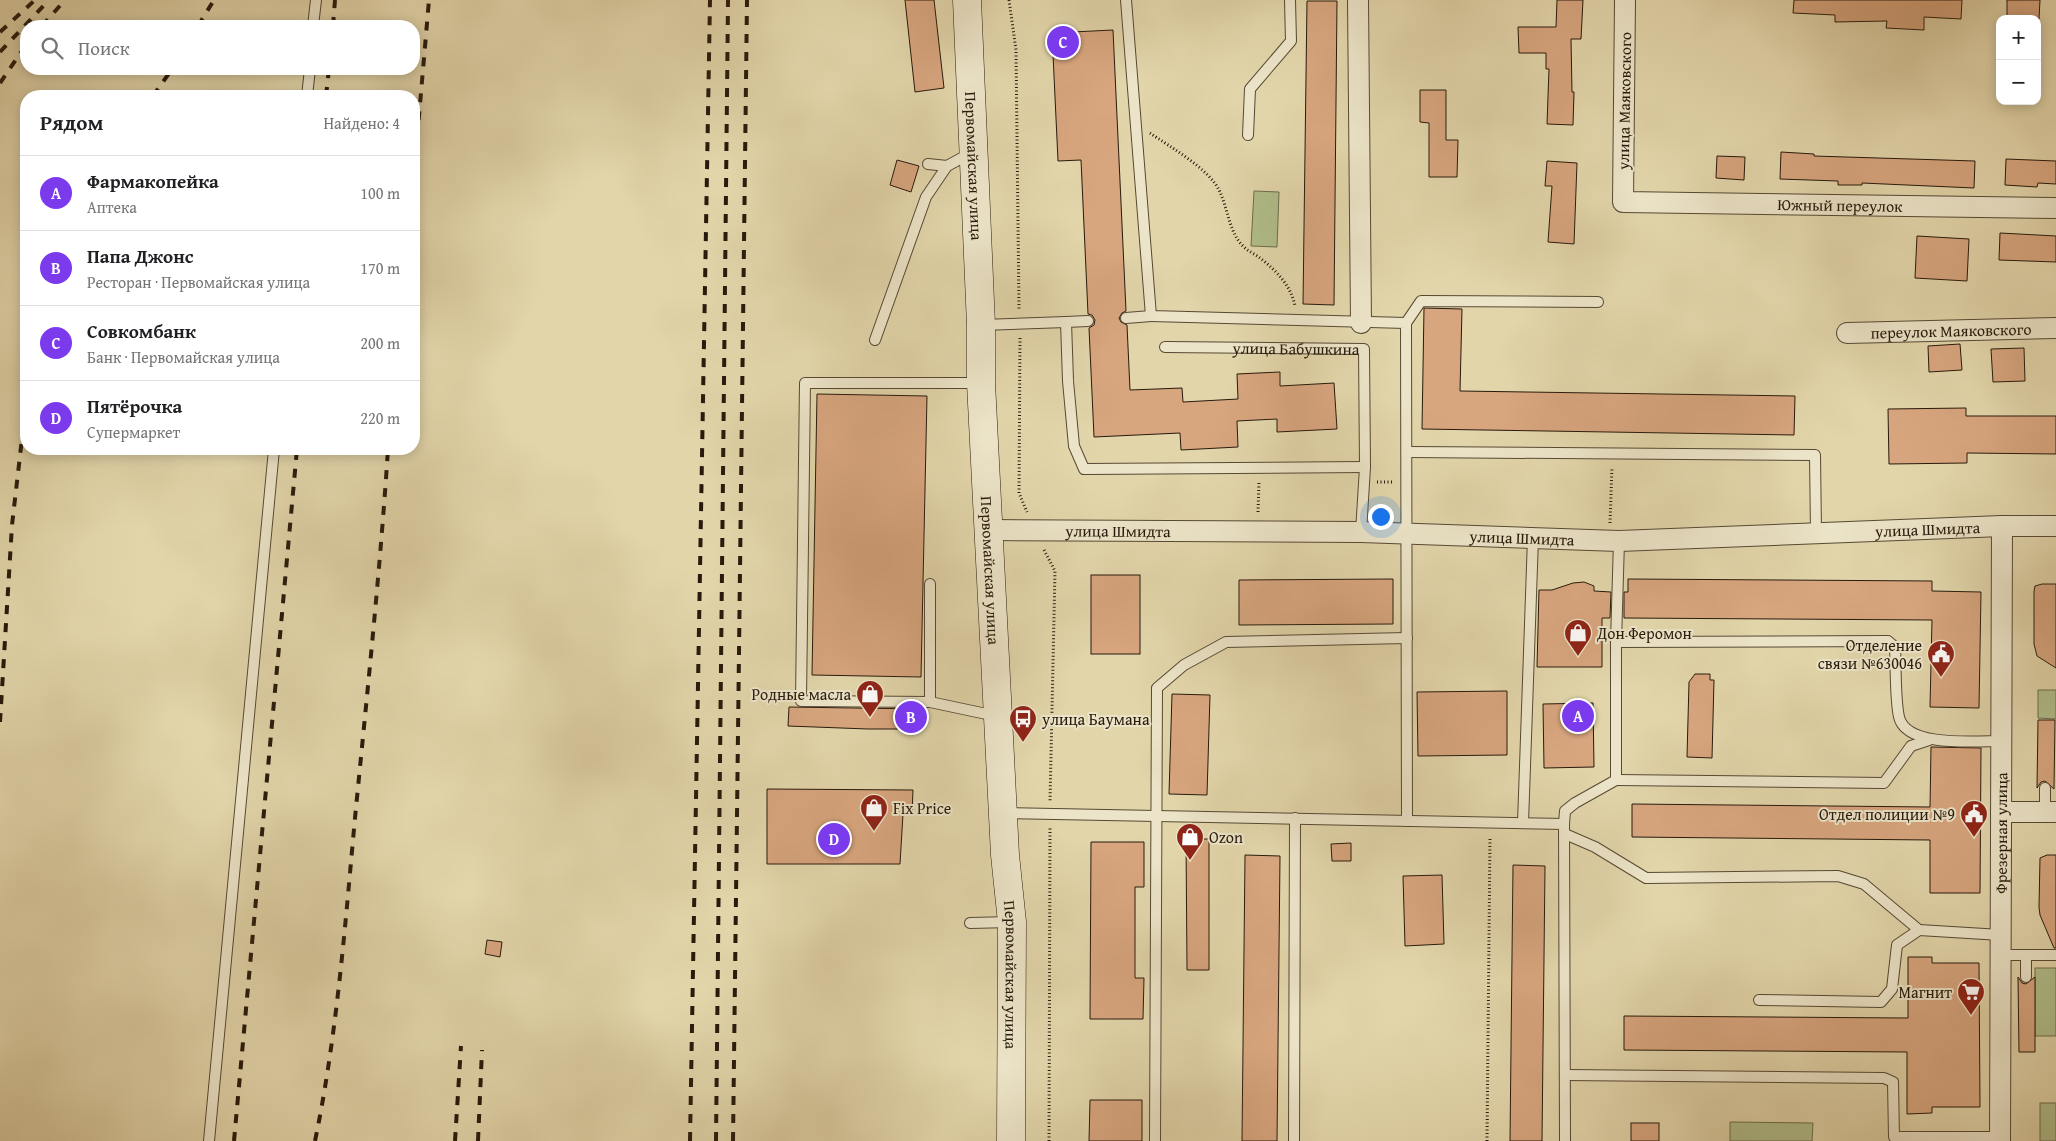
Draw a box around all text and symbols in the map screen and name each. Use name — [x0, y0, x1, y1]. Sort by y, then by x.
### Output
map controls — [1996, 15, 2041, 105]
button: + — [1996, 15, 2041, 60]
search box — [20, 20, 420, 75]
pin: C — [1047, 23, 1079, 61]
street label: улица Маяковского — [1611, 32, 1637, 171]
icon: search — [38, 34, 66, 62]
text: Поиск — [78, 34, 130, 62]
button: − — [1996, 60, 2041, 105]
street label: Первомайская улица — [959, 91, 989, 241]
text: Рядом — [40, 107, 103, 138]
text: Найдено: 4 — [323, 111, 400, 135]
text: Фармакопейка — [87, 167, 219, 195]
text: A — [51, 181, 61, 205]
text: 100 m — [360, 181, 400, 205]
street label: Южный переулок — [1777, 192, 1903, 218]
text: Аптека — [87, 195, 137, 219]
text: Папа Джонс — [87, 242, 194, 270]
text: B — [51, 256, 61, 280]
text: 170 m — [360, 256, 400, 280]
text: Ресторан · Первомайская улица — [87, 270, 310, 294]
text: Совкомбанк — [87, 317, 196, 345]
street label: переулок Маяковского — [1870, 317, 2032, 344]
text: C — [51, 331, 61, 355]
text: 200 m — [360, 331, 400, 355]
street label: улица Бабушкина — [1232, 336, 1360, 361]
text: Банк · Первомайская улица — [87, 345, 280, 369]
text: Пятёрочка — [87, 392, 182, 420]
text: D — [51, 406, 61, 430]
text: 220 m — [360, 406, 400, 430]
text: Супермаркет — [87, 420, 180, 444]
street label: Первомайская улица — [975, 495, 1006, 646]
your location — [1368, 504, 1394, 530]
street label: улица Шмидта — [1874, 515, 1981, 543]
street label: улица Шмидта — [1064, 518, 1171, 543]
street label: улица Шмидта — [1468, 524, 1575, 551]
shop icon: Дон Феромон — [1563, 618, 1593, 657]
place label: Дон Феромон — [1596, 621, 1692, 645]
place label: Отделение связи №630046 — [1818, 633, 1922, 675]
public building icon: Отделение связи №630046 — [1926, 639, 1956, 678]
shop icon: Родные масла — [855, 679, 885, 718]
place label: Родные масла — [751, 682, 851, 706]
pin: A — [1562, 697, 1594, 735]
pin: B — [895, 698, 927, 736]
bus stop icon: улица Баумана — [1008, 704, 1038, 743]
place label: улица Баумана — [1041, 707, 1150, 731]
street label: Фрезерная улица — [1989, 772, 2013, 894]
shop icon: Fix Price — [859, 793, 889, 832]
place label: Fix Price — [893, 796, 951, 820]
public building icon: Отдел полиции №9 — [1959, 799, 1989, 838]
place label: Отдел полиции №9 — [1819, 802, 1955, 826]
pin: D — [818, 820, 850, 858]
shop icon: Ozon — [1175, 822, 1205, 861]
place label: Ozon — [1209, 825, 1243, 849]
street label: Первомайская улица — [998, 899, 1024, 1050]
supermarket icon: Магнит — [1956, 977, 1986, 1016]
place label: Магнит — [1899, 980, 1952, 1004]

